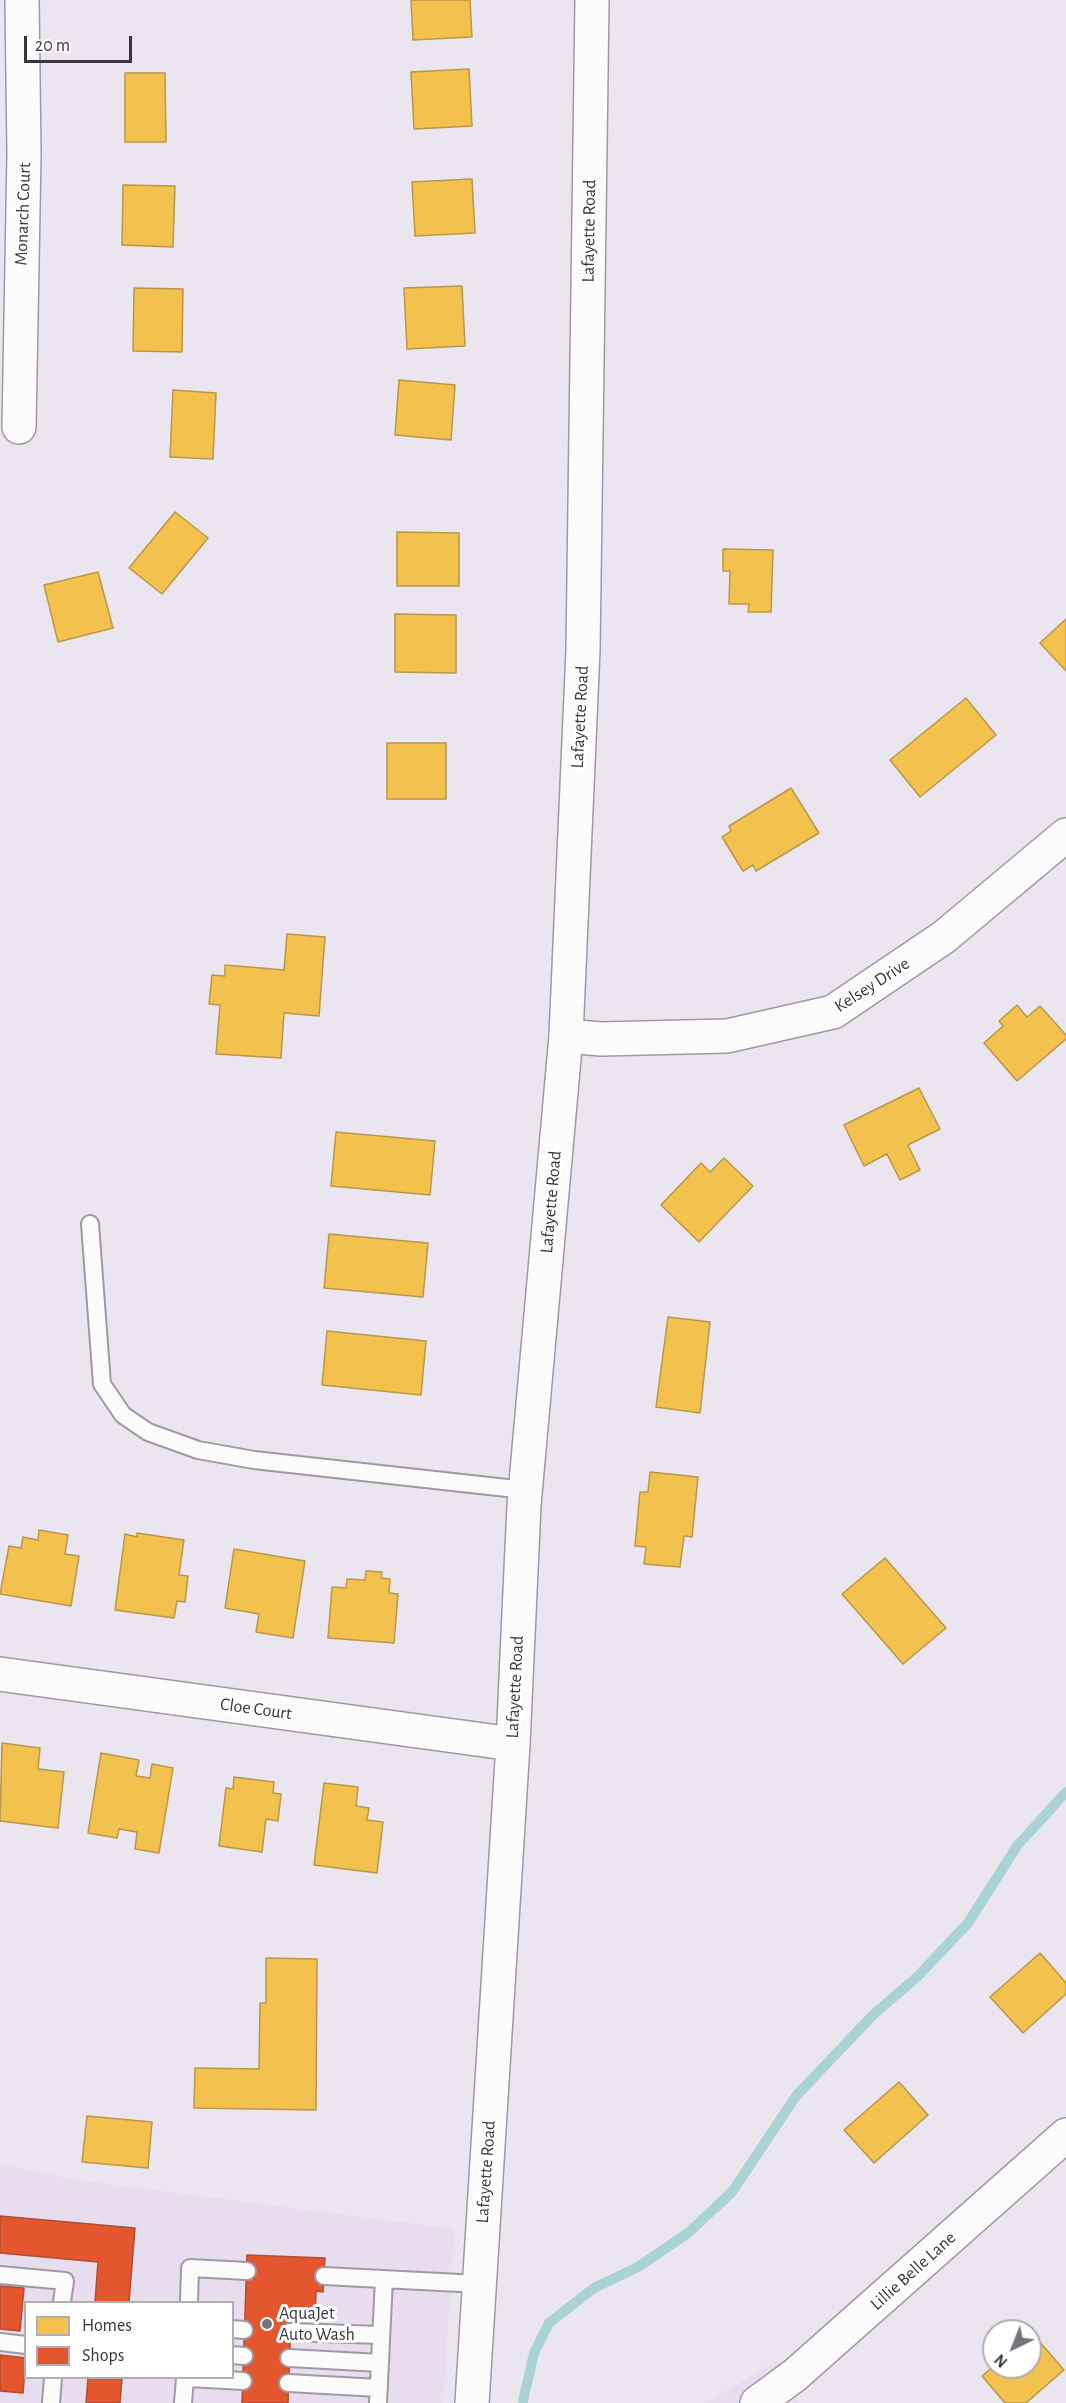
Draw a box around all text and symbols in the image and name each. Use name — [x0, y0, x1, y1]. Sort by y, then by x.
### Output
scale bar — [27, 24, 135, 62]
text: 20 m — [35, 37, 70, 55]
street label: Monarch Court — [10, 162, 36, 266]
street label: Lafayette Road — [577, 179, 601, 283]
street label: Lafayette Road — [567, 665, 593, 769]
street label: Kelsey Drive — [830, 953, 914, 1017]
street label: Lafayette Road — [536, 1150, 566, 1254]
street label: Lafayette Road — [502, 1635, 528, 1739]
street label: Cloe Court — [219, 1693, 293, 1725]
street label: Lafayette Road — [472, 2120, 500, 2224]
street label: Lillie Belle Lane — [866, 2227, 960, 2315]
legend — [24, 2301, 234, 2379]
place label: AquaJet Auto Wash — [279, 2303, 355, 2346]
text: Homes — [82, 2317, 132, 2335]
marker: AquaJet Auto Wash — [260, 2317, 274, 2331]
north arrow — [982, 2319, 1042, 2379]
text: Shops — [82, 2347, 124, 2365]
text: N — [992, 2351, 1011, 2370]

